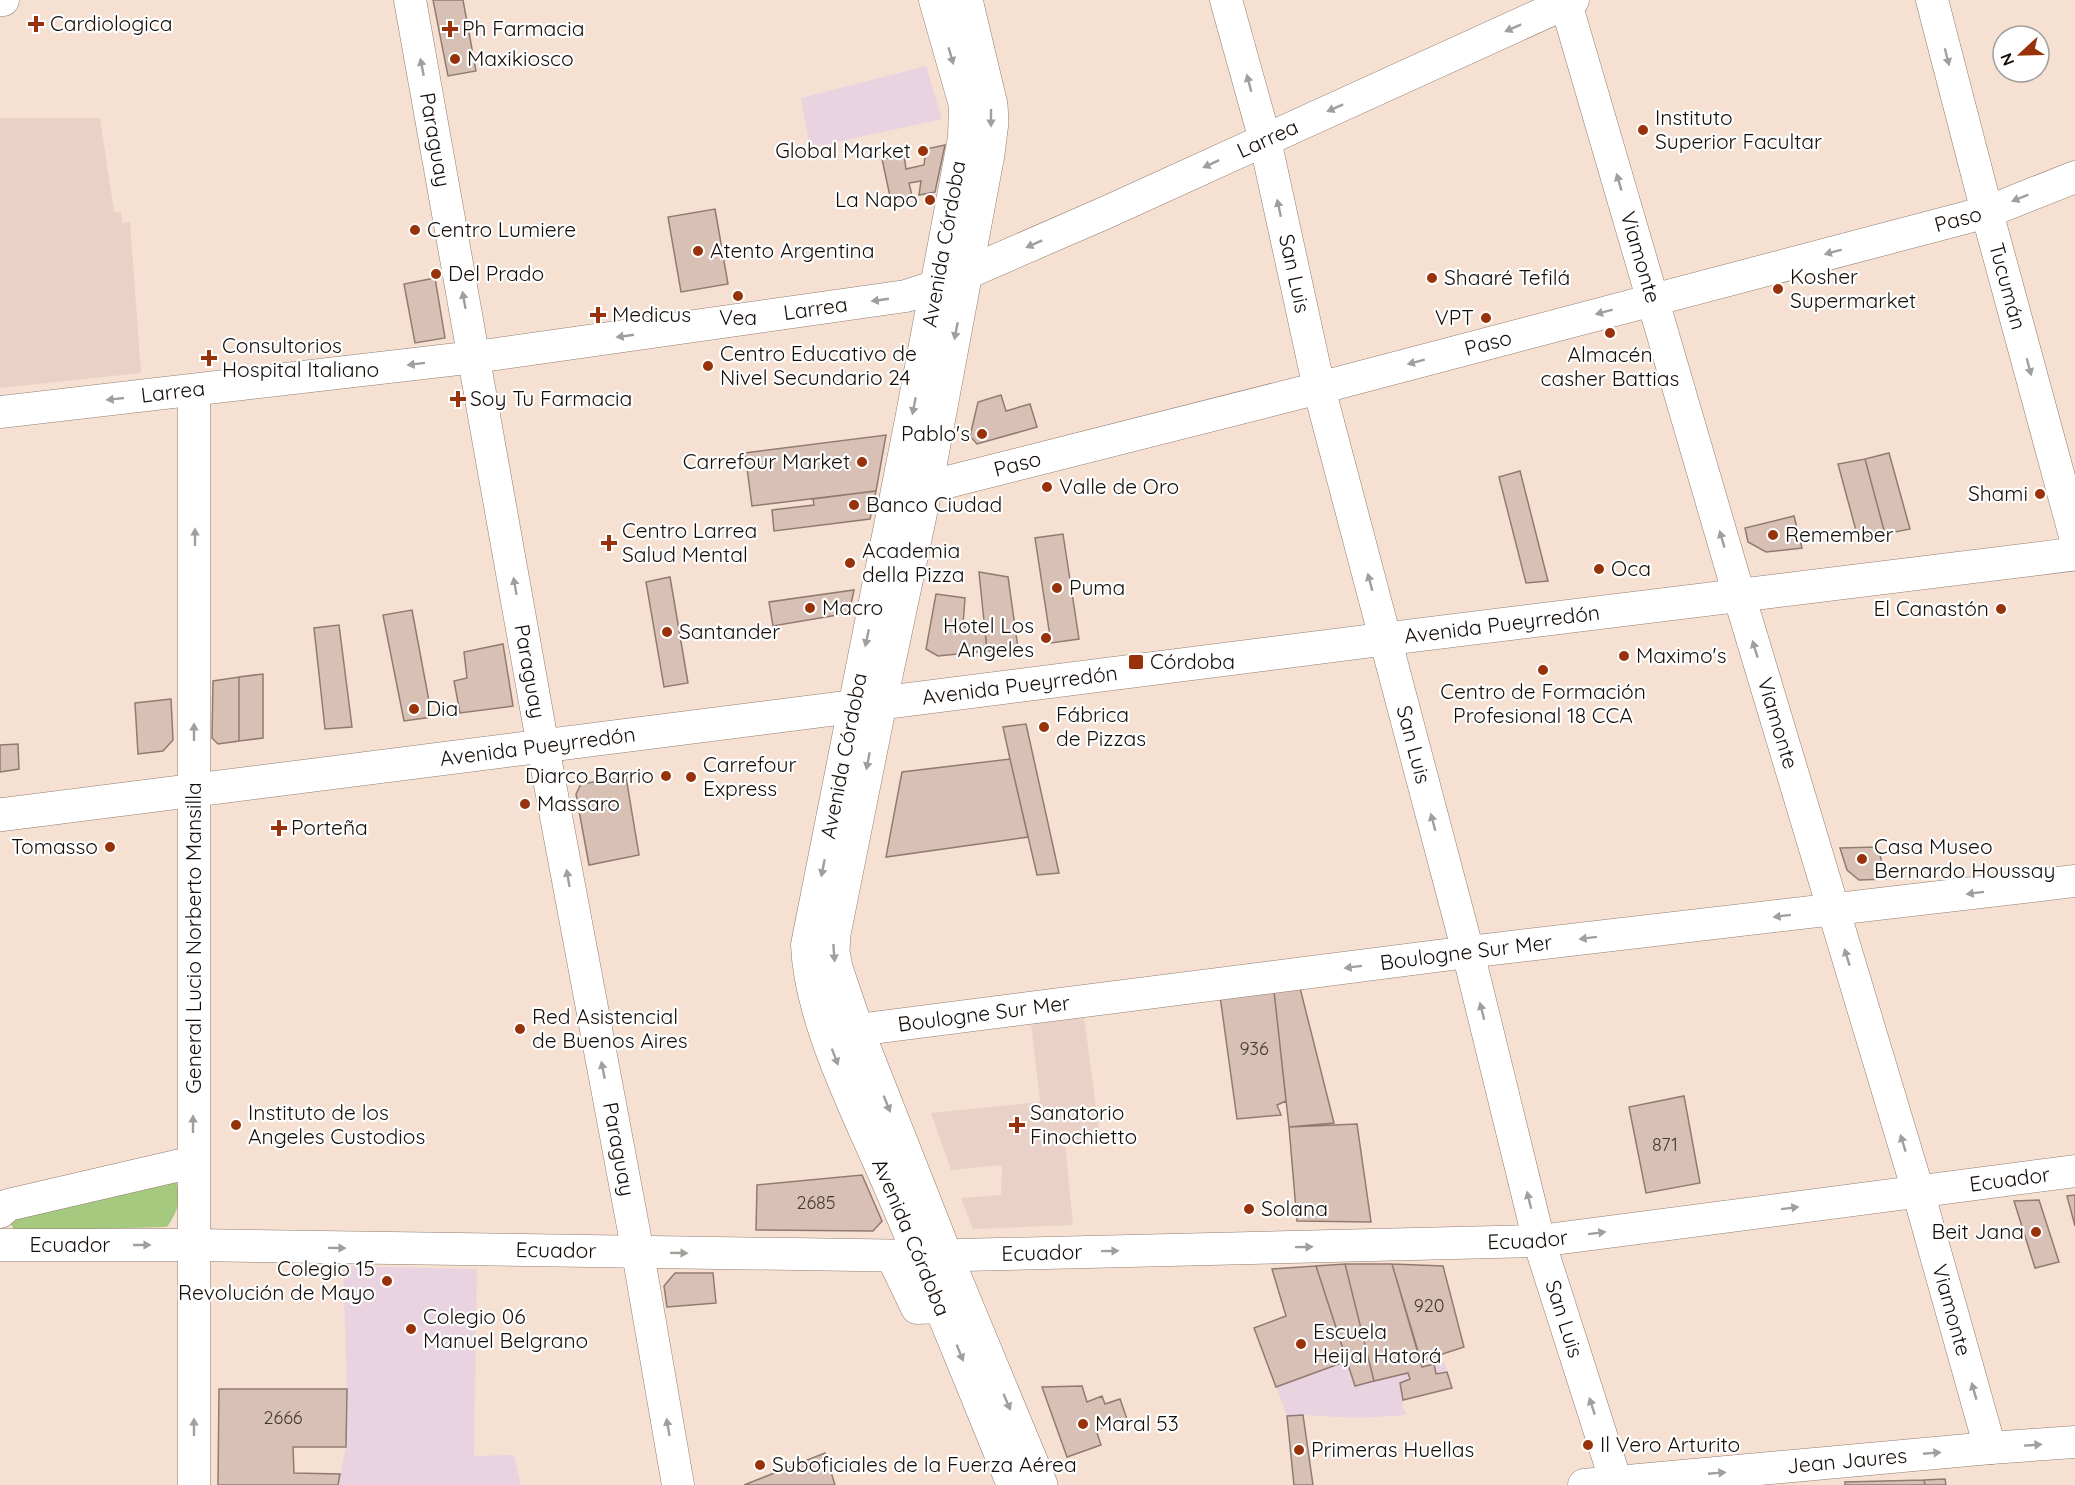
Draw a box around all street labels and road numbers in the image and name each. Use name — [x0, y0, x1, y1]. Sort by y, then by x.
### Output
street label: Paraguay — [415, 90, 457, 189]
street label: Larrea — [1233, 113, 1302, 163]
street label: Avenida Córdoba — [916, 159, 970, 329]
street label: Paso — [1931, 200, 1984, 237]
street label: Viamonte — [1616, 208, 1667, 306]
street label: San Luis — [1274, 232, 1316, 315]
street label: Tucumán — [1984, 240, 2032, 332]
street label: Larrea — [782, 290, 849, 325]
street label: Paso — [1462, 324, 1514, 361]
street label: Larrea — [139, 374, 206, 408]
street label: Paso — [991, 445, 1043, 482]
street label: Avenida Pueyrredón — [1403, 599, 1601, 649]
street label: Paraguay — [509, 622, 552, 720]
street label: Avenida Pueyrredón — [920, 659, 1119, 710]
street label: Avenida Córdoba — [814, 671, 872, 841]
street label: Viamonte — [1753, 674, 1805, 772]
street label: San Luis — [1391, 702, 1437, 786]
street label: Avenida Pueyrredón — [438, 720, 637, 771]
street label: General Lucio Norberto Mansilla — [180, 782, 206, 1094]
street label: Boulogne Sur Mer — [1378, 928, 1554, 975]
street label: Boulogne Sur Mer — [896, 989, 1071, 1037]
street label: Paraguay — [598, 1100, 641, 1198]
street label: Avenida Córdoba — [867, 1154, 956, 1320]
street label: Ecuador — [1968, 1160, 2051, 1197]
street label: Ecuador — [1487, 1223, 1570, 1254]
street label: Ecuador — [30, 1231, 110, 1257]
street label: Ecuador — [515, 1236, 597, 1263]
street label: Ecuador — [1001, 1238, 1083, 1266]
street label: Viamonte — [1927, 1261, 1978, 1359]
street label: San Luis — [1540, 1277, 1589, 1361]
street label: Jean Jaures — [1786, 1442, 1908, 1478]

